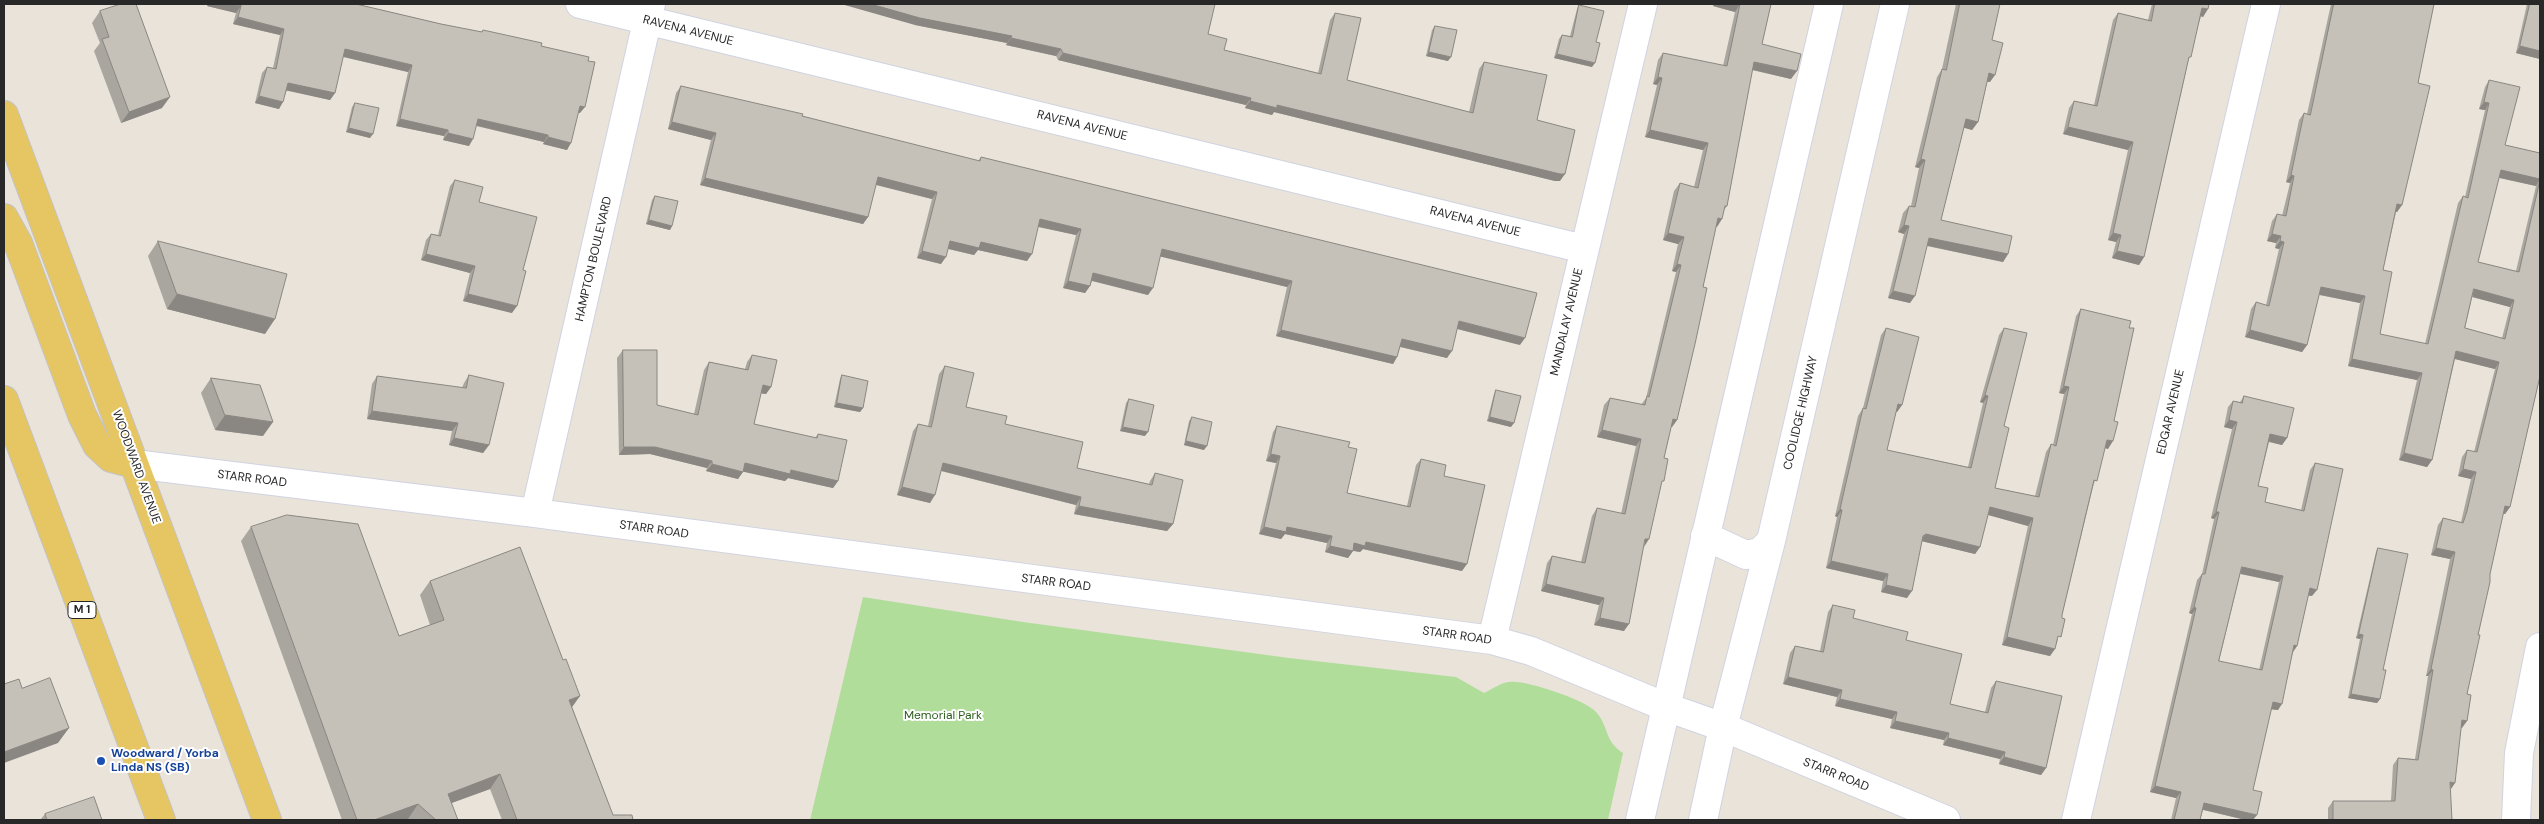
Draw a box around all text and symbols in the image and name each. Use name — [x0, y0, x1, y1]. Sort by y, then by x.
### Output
street label: RAVENA AVENUE — [641, 13, 735, 49]
street label: RAVENA AVENUE — [1035, 108, 1129, 144]
street label: HAMPTON BOULEVARD — [573, 195, 615, 323]
street label: RAVENA AVENUE — [1428, 204, 1522, 240]
street label: MANDALAY AVENUE — [1548, 267, 1586, 377]
street label: COOLIDGE HIGHWAY — [1781, 355, 1821, 471]
street label: EDGAR AVENUE — [2154, 368, 2188, 456]
street label: WOODWARD AVENUE — [109, 408, 163, 526]
street label: STARR ROAD — [216, 468, 288, 490]
street label: STARR ROAD — [618, 518, 690, 542]
street label: STARR ROAD — [1020, 572, 1092, 594]
road number: M 1 — [68, 602, 96, 618]
street label: STARR ROAD — [1421, 624, 1493, 648]
park label: Memorial Park — [904, 709, 982, 723]
place label: Woodward / Yorba Linda NS (SB) — [111, 747, 219, 775]
marker: Woodward / Yorba Linda NS (SB) — [95, 755, 107, 767]
street label: STARR ROAD — [1801, 755, 1871, 795]

